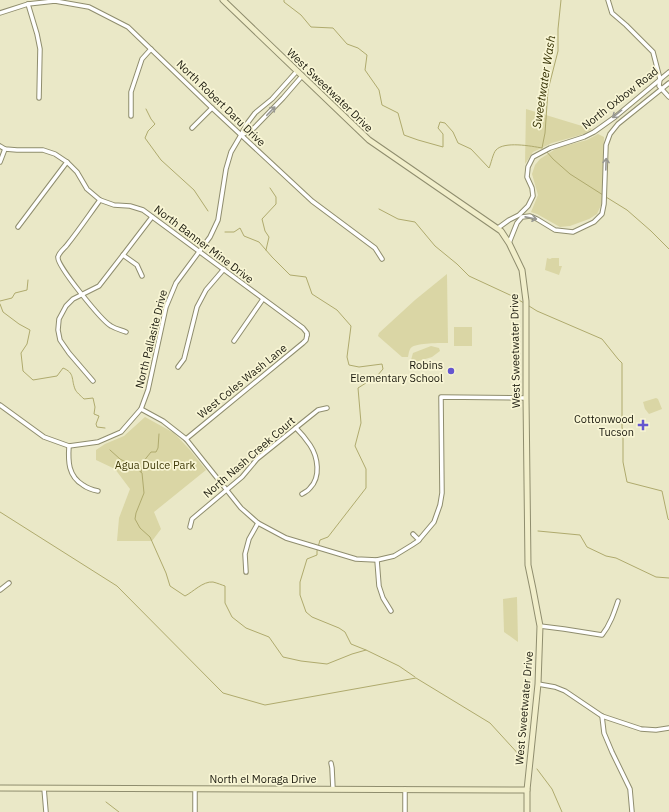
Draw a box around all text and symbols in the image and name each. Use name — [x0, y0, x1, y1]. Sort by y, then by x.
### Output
water label: Sweetwater Wash — [529, 34, 558, 130]
street label: West Sweetwater Drive — [284, 45, 376, 135]
street label: North Robert Daru Drive — [174, 57, 268, 149]
street label: North Oxbow Road — [579, 64, 661, 132]
one-way arrow — [266, 106, 276, 116]
one-way arrow — [612, 110, 623, 119]
one-way arrow — [602, 158, 610, 171]
street label: North Banner Mine Drive — [151, 202, 257, 286]
one-way arrow — [525, 214, 538, 222]
street label: North Pallasite Drive — [132, 288, 170, 390]
street label: West Sweetwater Drive — [507, 294, 523, 408]
street label: West Coles Wash Lane — [195, 341, 289, 421]
place label: Robins Elementary School — [350, 358, 443, 385]
marker: Robins Elementary School — [446, 366, 456, 376]
place label: Cottonwood Tucson — [574, 412, 634, 439]
street label: North Nash Creek Court — [200, 413, 298, 501]
marker: Cottonwood Tucson — [637, 419, 649, 431]
park label: Agua Dulce Park — [115, 458, 195, 472]
street label: West Sweetwater Drive — [512, 650, 536, 766]
street label: North el Moraga Drive — [209, 772, 317, 786]

